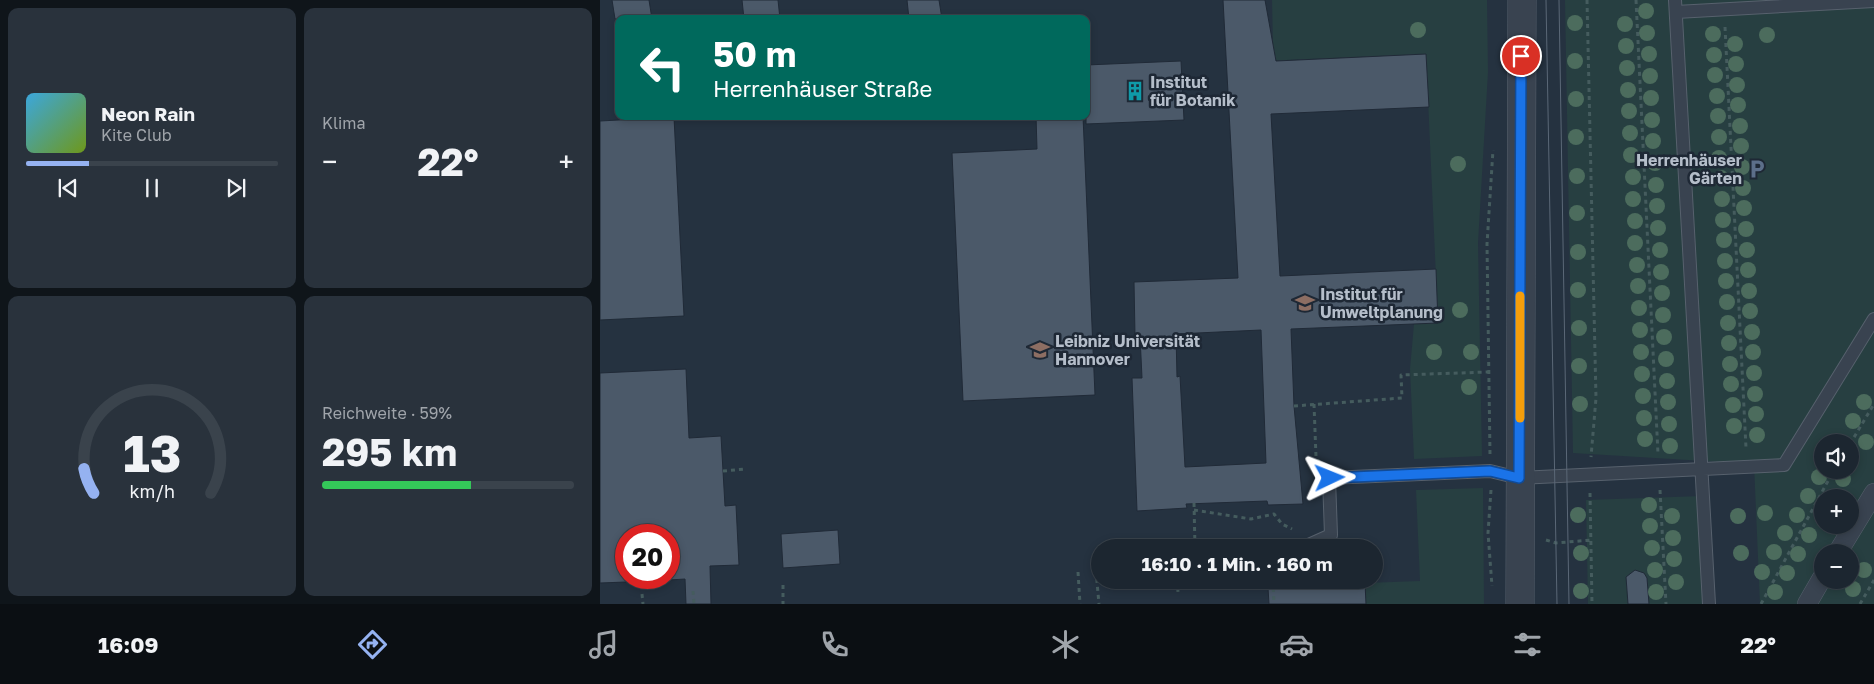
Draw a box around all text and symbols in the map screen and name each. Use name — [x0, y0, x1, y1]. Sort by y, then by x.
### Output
text: 50 m — [713, 33, 796, 75]
icon: left — [630, 35, 695, 100]
pin — [1500, 35, 1542, 77]
icon: arrive — [1507, 42, 1535, 70]
place label: Institut für Botanik — [1150, 72, 1236, 110]
text: Herrenhäuser Straße — [713, 75, 932, 102]
building icon: Institut für Botanik — [1124, 80, 1146, 102]
text: Neon Rain — [101, 102, 195, 125]
text: Klima — [322, 113, 366, 133]
text: Kite Club — [101, 125, 172, 145]
text: 22° — [417, 139, 479, 184]
text: − — [322, 145, 337, 178]
text: + — [559, 145, 574, 178]
place label: Herrenhäuser Gärten — [1636, 150, 1742, 188]
parking icon: Herrenhäuser Gärten — [1746, 158, 1768, 180]
icon: previous — [54, 174, 82, 202]
icon: pause — [138, 174, 166, 202]
icon: next — [222, 174, 250, 202]
place label: Institut für Umweltplanung — [1320, 284, 1443, 322]
school or university icon: Institut für Umweltplanung — [1294, 292, 1316, 314]
place label: Leibniz Universität Hannover — [1055, 331, 1200, 369]
school or university icon: Leibniz Universität Hannover — [1029, 339, 1051, 361]
text: Reichweite · 59% — [322, 403, 452, 423]
text: 13 — [123, 421, 181, 483]
text: 295 km — [322, 429, 457, 474]
map controls — [1814, 434, 1859, 589]
button: sound — [1814, 434, 1859, 479]
position arrow — [1303, 451, 1355, 503]
text: km/h — [129, 480, 175, 502]
button: + — [1814, 489, 1859, 534]
speed limit sign: 20 — [615, 524, 680, 589]
button: − — [1814, 544, 1859, 589]
text: 16:10 · 1 Min. · 160 m — [1141, 552, 1333, 575]
icon: directions — [355, 627, 390, 662]
icon: music — [586, 627, 621, 662]
icon: phone — [817, 627, 852, 662]
icon: climate — [1048, 627, 1083, 662]
icon: car — [1279, 627, 1314, 662]
icon: filters — [1510, 627, 1545, 662]
text: 16:09 — [98, 631, 159, 658]
text: 22° — [1741, 631, 1776, 658]

